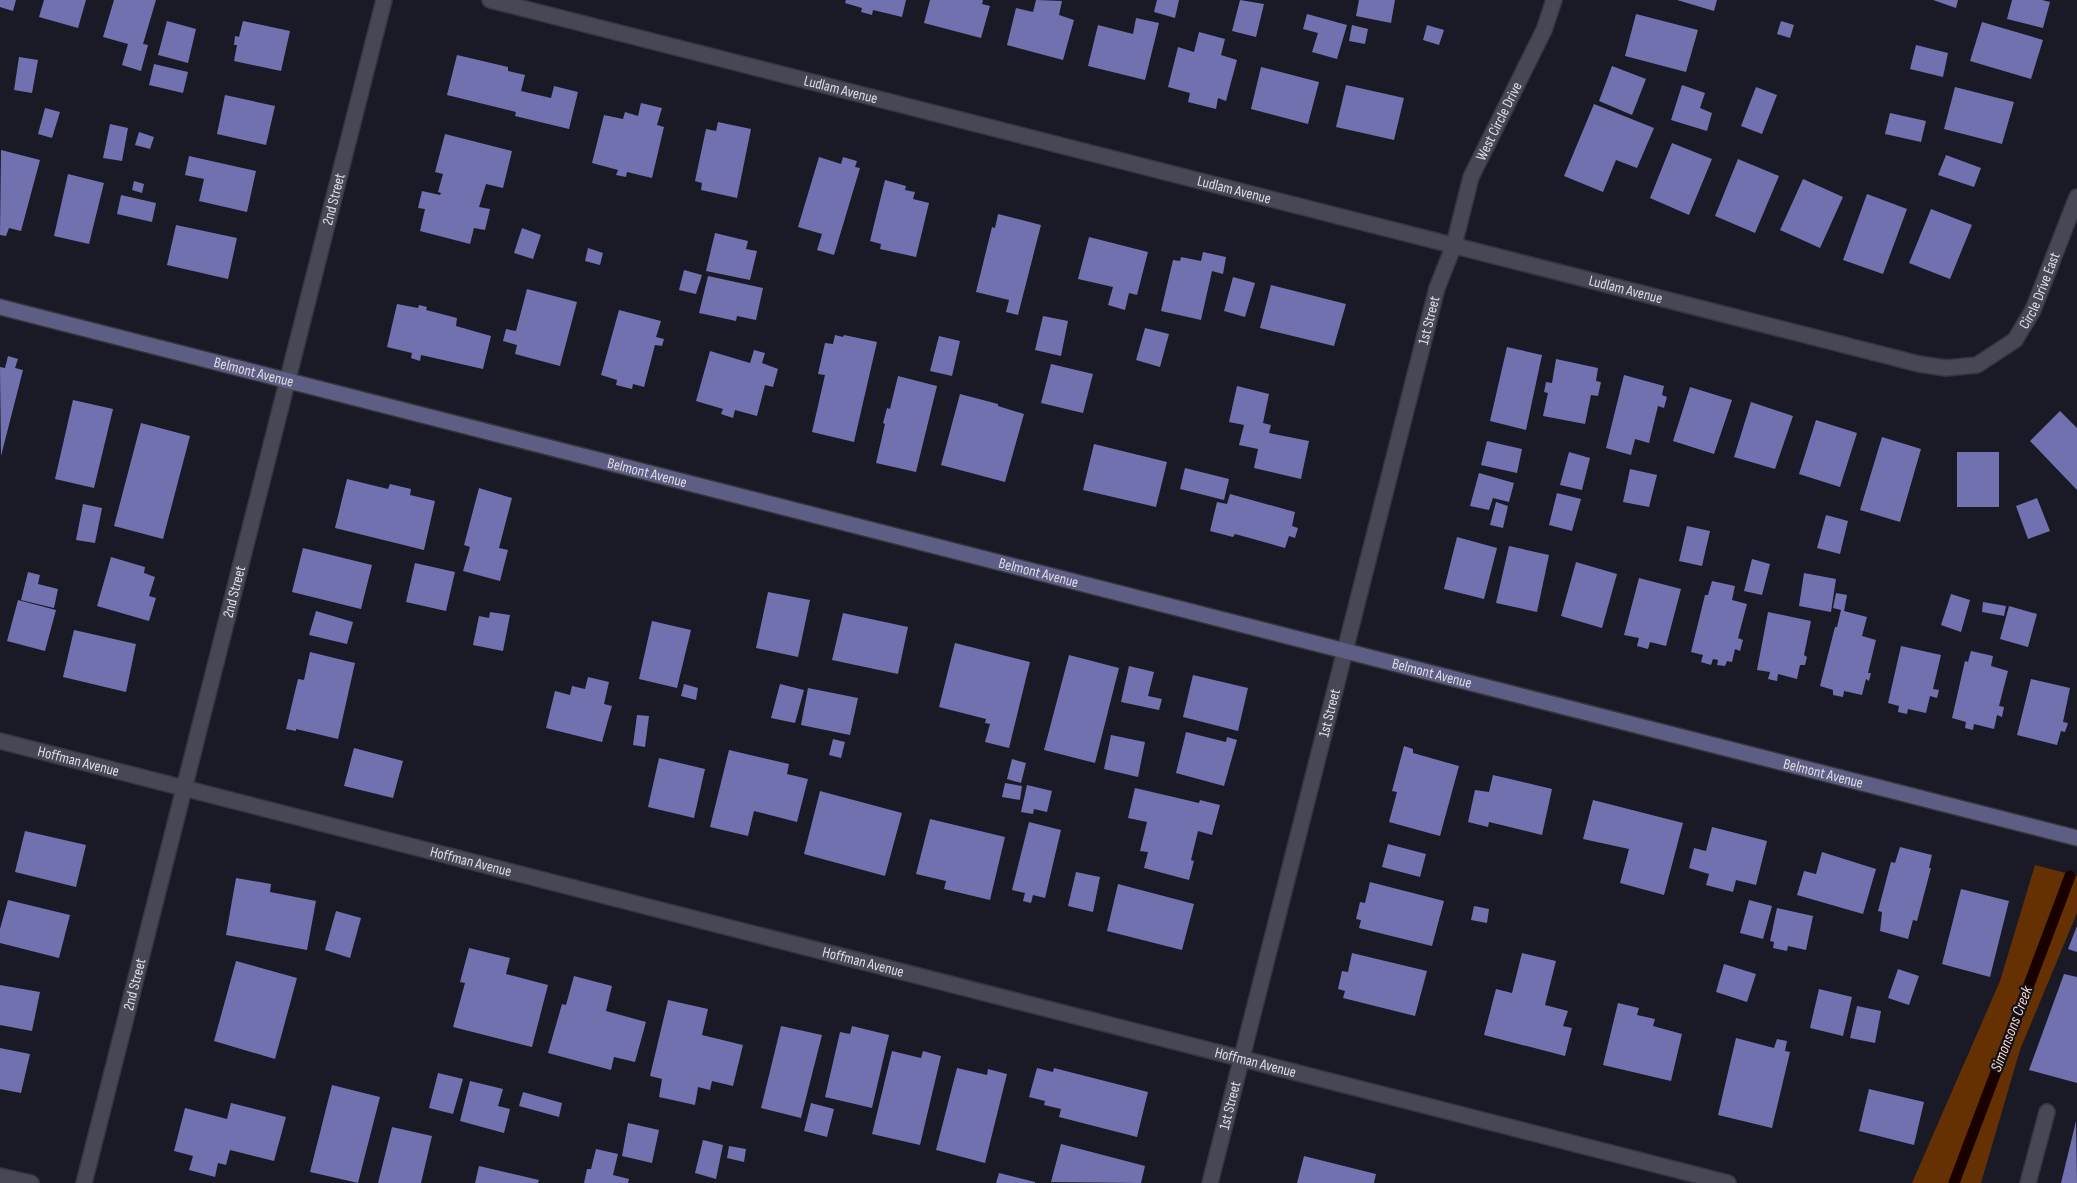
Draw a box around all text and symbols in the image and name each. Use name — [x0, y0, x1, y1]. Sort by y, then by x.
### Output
street label: Ludlam Avenue — [802, 71, 880, 108]
street label: West Circle Drive — [1471, 79, 1526, 164]
street label: 2nd Street — [318, 171, 349, 227]
street label: Ludlam Avenue — [1195, 171, 1273, 208]
street label: Circle Drive East — [2014, 249, 2064, 332]
street label: Ludlam Avenue — [1587, 271, 1665, 308]
street label: 1st Street — [1414, 294, 1444, 347]
street label: Belmont Avenue — [212, 353, 296, 391]
street label: Belmont Avenue — [605, 453, 689, 492]
street label: Belmont Avenue — [997, 553, 1080, 592]
street label: 2nd Street — [218, 563, 250, 620]
street label: Belmont Avenue — [1390, 654, 1474, 692]
street label: 1st Street — [1314, 686, 1345, 739]
street label: Hoffman Avenue — [36, 742, 121, 781]
street label: Belmont Avenue — [1781, 754, 1865, 792]
street label: Hoffman Avenue — [428, 842, 514, 881]
street label: Hoffman Avenue — [820, 942, 906, 981]
street label: 2nd Street — [119, 956, 150, 1012]
water label: Simonsons Creek — [1987, 983, 2037, 1074]
street label: Hoffman Avenue — [1213, 1043, 1298, 1082]
street label: 1st Street — [1214, 1079, 1245, 1132]

